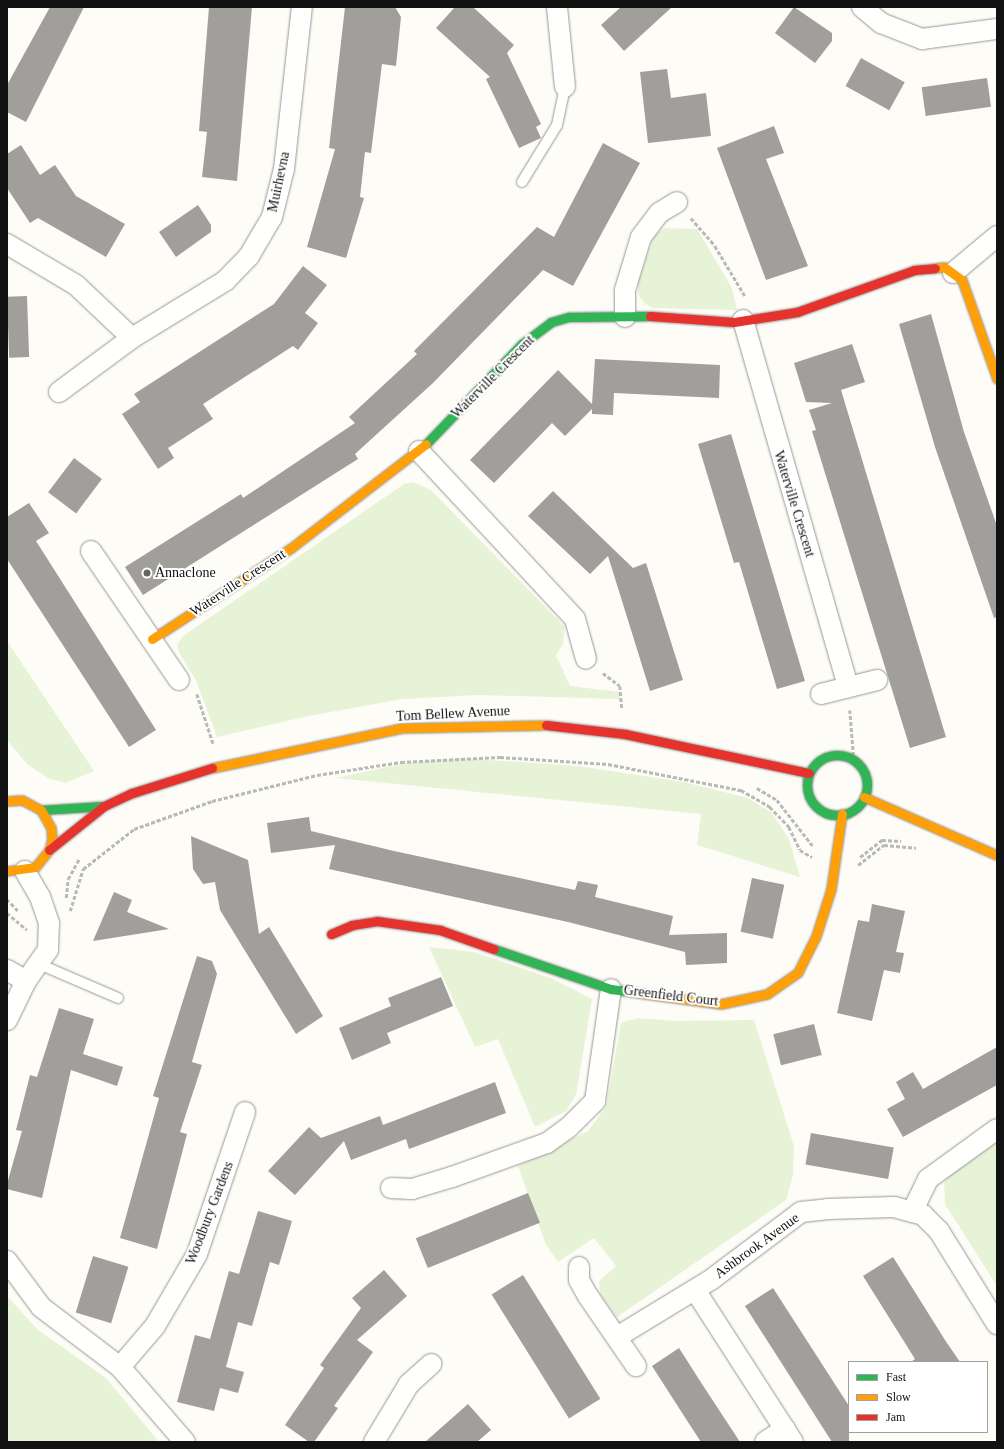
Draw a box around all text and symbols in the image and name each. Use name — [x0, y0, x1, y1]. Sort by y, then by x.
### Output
street label: Muirhevna — [264, 150, 294, 214]
street label: Waterville Crescent — [448, 332, 538, 422]
street label: Waterville Crescent — [770, 449, 818, 559]
street label: Waterville Crescent — [187, 546, 289, 620]
place label: Annaclone — [155, 565, 216, 581]
marker: Annaclone — [142, 568, 152, 578]
street label: Tom Bellew Avenue — [395, 703, 511, 725]
street label: Greenfield Court — [623, 982, 719, 1010]
street label: Woodbury Gardens — [183, 1159, 237, 1267]
street label: Ashbrook Avenue — [711, 1209, 803, 1283]
legend — [848, 1361, 988, 1433]
text: Fast — [886, 1370, 906, 1384]
text: Slow — [886, 1390, 911, 1404]
text: Jam — [886, 1410, 905, 1424]

